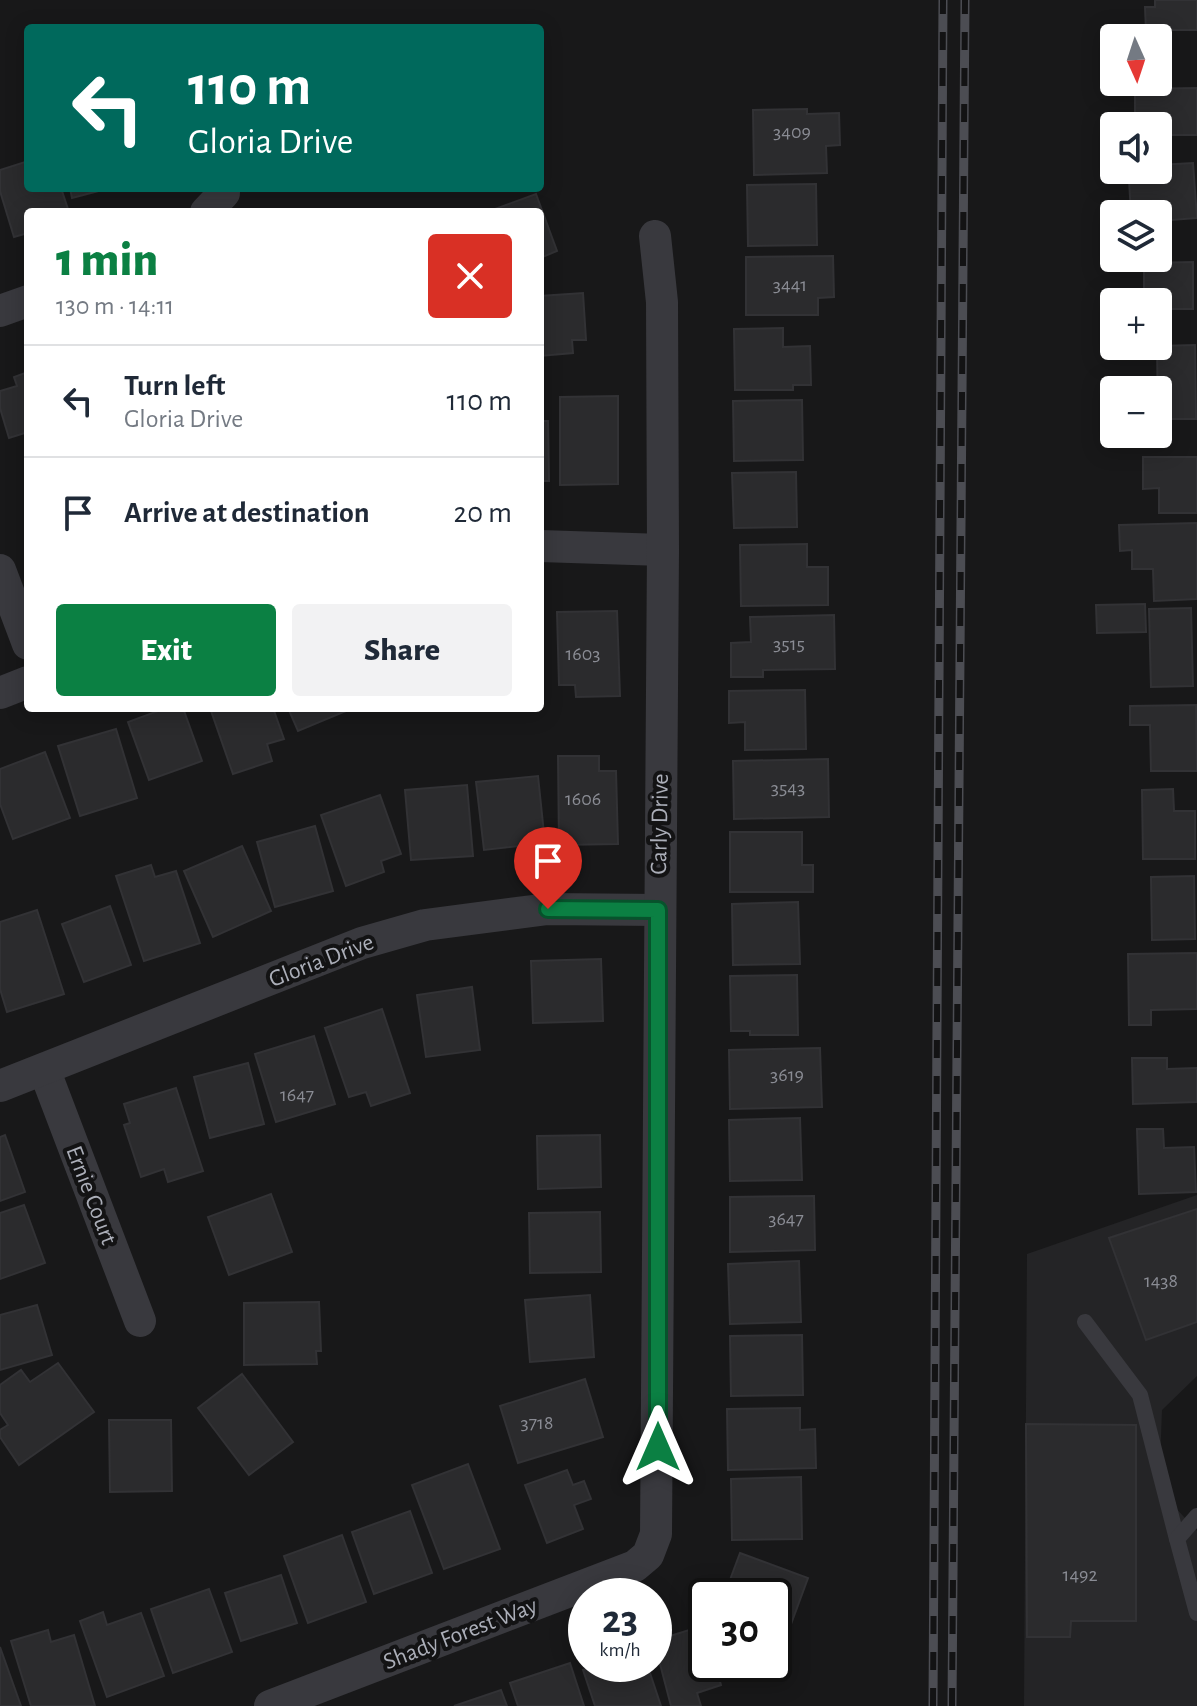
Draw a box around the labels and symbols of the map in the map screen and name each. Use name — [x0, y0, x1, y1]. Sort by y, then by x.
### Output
north arrow — [1100, 24, 1172, 96]
house number: 3409 — [773, 122, 811, 142]
house number: 3441 — [773, 275, 807, 295]
house number: 3515 — [773, 634, 805, 654]
house number: 1603 — [565, 644, 601, 664]
street label: Carly Drive — [647, 773, 673, 875]
house number: 3543 — [771, 778, 805, 798]
house number: 1606 — [565, 789, 601, 809]
pin — [514, 827, 582, 909]
street label: Gloria Drive — [266, 930, 377, 992]
house number: 3619 — [770, 1065, 804, 1085]
house number: 1647 — [280, 1085, 314, 1105]
street label: Ernie Court — [61, 1143, 121, 1248]
house number: 3647 — [768, 1209, 804, 1229]
house number: 1438 — [1144, 1271, 1178, 1291]
position arrow — [616, 1405, 700, 1489]
house number: 3718 — [521, 1413, 553, 1433]
house number: 1492 — [1063, 1565, 1098, 1585]
speed limit sign: 30 — [688, 1578, 792, 1682]
street label: Shady Forest Way — [380, 1594, 541, 1674]

